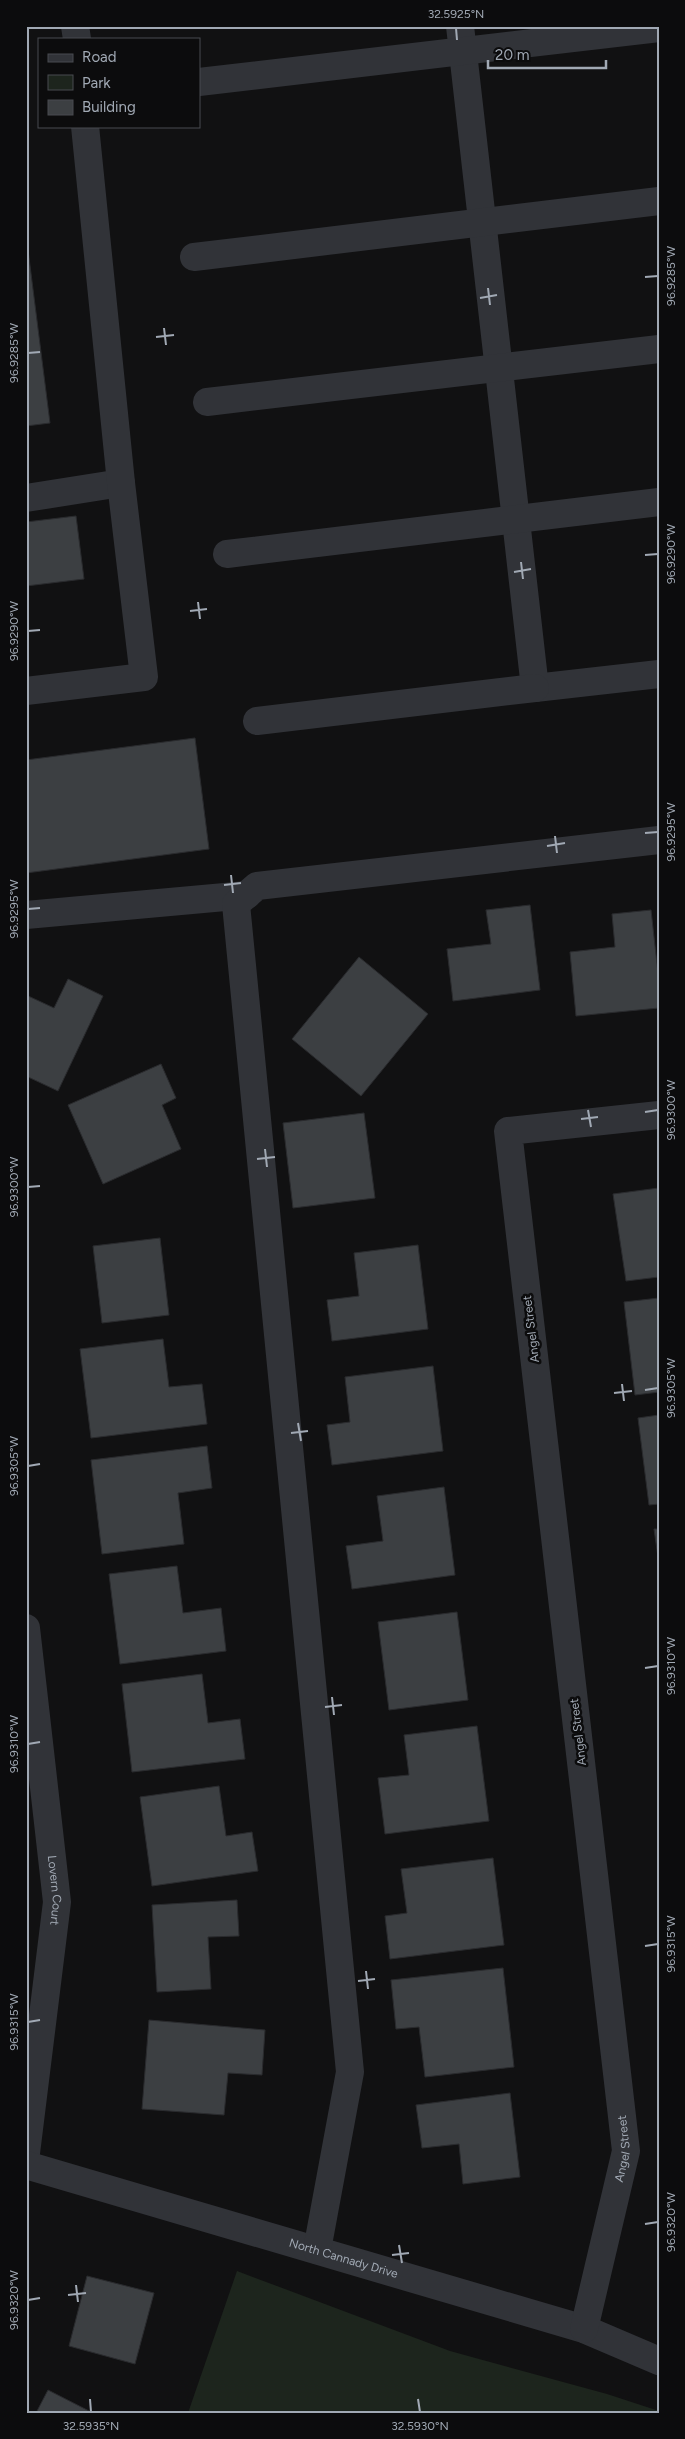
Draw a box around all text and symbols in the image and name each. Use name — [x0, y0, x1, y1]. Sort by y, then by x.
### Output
text: 32.5925°N — [428, 7, 484, 21]
legend — [38, 38, 200, 128]
scale bar — [488, 38, 605, 70]
text: 20 m — [495, 46, 529, 64]
text: Road — [82, 48, 117, 66]
text: Park — [82, 74, 111, 92]
text: Building — [82, 98, 136, 116]
text: 96.9285°W — [664, 246, 678, 306]
text: 96.9285°W — [7, 323, 21, 383]
text: 96.9290°W — [664, 524, 678, 584]
text: 96.9290°W — [7, 601, 21, 661]
text: 96.9295°W — [664, 802, 678, 862]
text: 96.9295°W — [7, 879, 21, 939]
text: 96.9300°W — [664, 1079, 678, 1140]
text: 96.9300°W — [7, 1156, 21, 1217]
street label: Angel Street — [520, 1294, 542, 1363]
text: 96.9305°W — [664, 1358, 678, 1418]
text: 96.9305°W — [7, 1436, 21, 1496]
text: 96.9310°W — [664, 1637, 678, 1695]
street label: Angel Street — [567, 1697, 589, 1766]
text: 96.9310°W — [7, 1715, 21, 1773]
street label: Lovern Court — [45, 1855, 64, 1927]
text: 96.9315°W — [664, 1915, 678, 1973]
text: 96.9315°W — [7, 1993, 21, 2051]
street label: Angel Street — [612, 2114, 633, 2183]
text: 96.9320°W — [664, 2192, 678, 2252]
street label: North Cannady Drive — [287, 2236, 400, 2281]
text: 96.9320°W — [7, 2270, 21, 2330]
text: 32.5935°N — [63, 2419, 119, 2433]
text: 32.5930°N — [391, 2419, 449, 2433]

